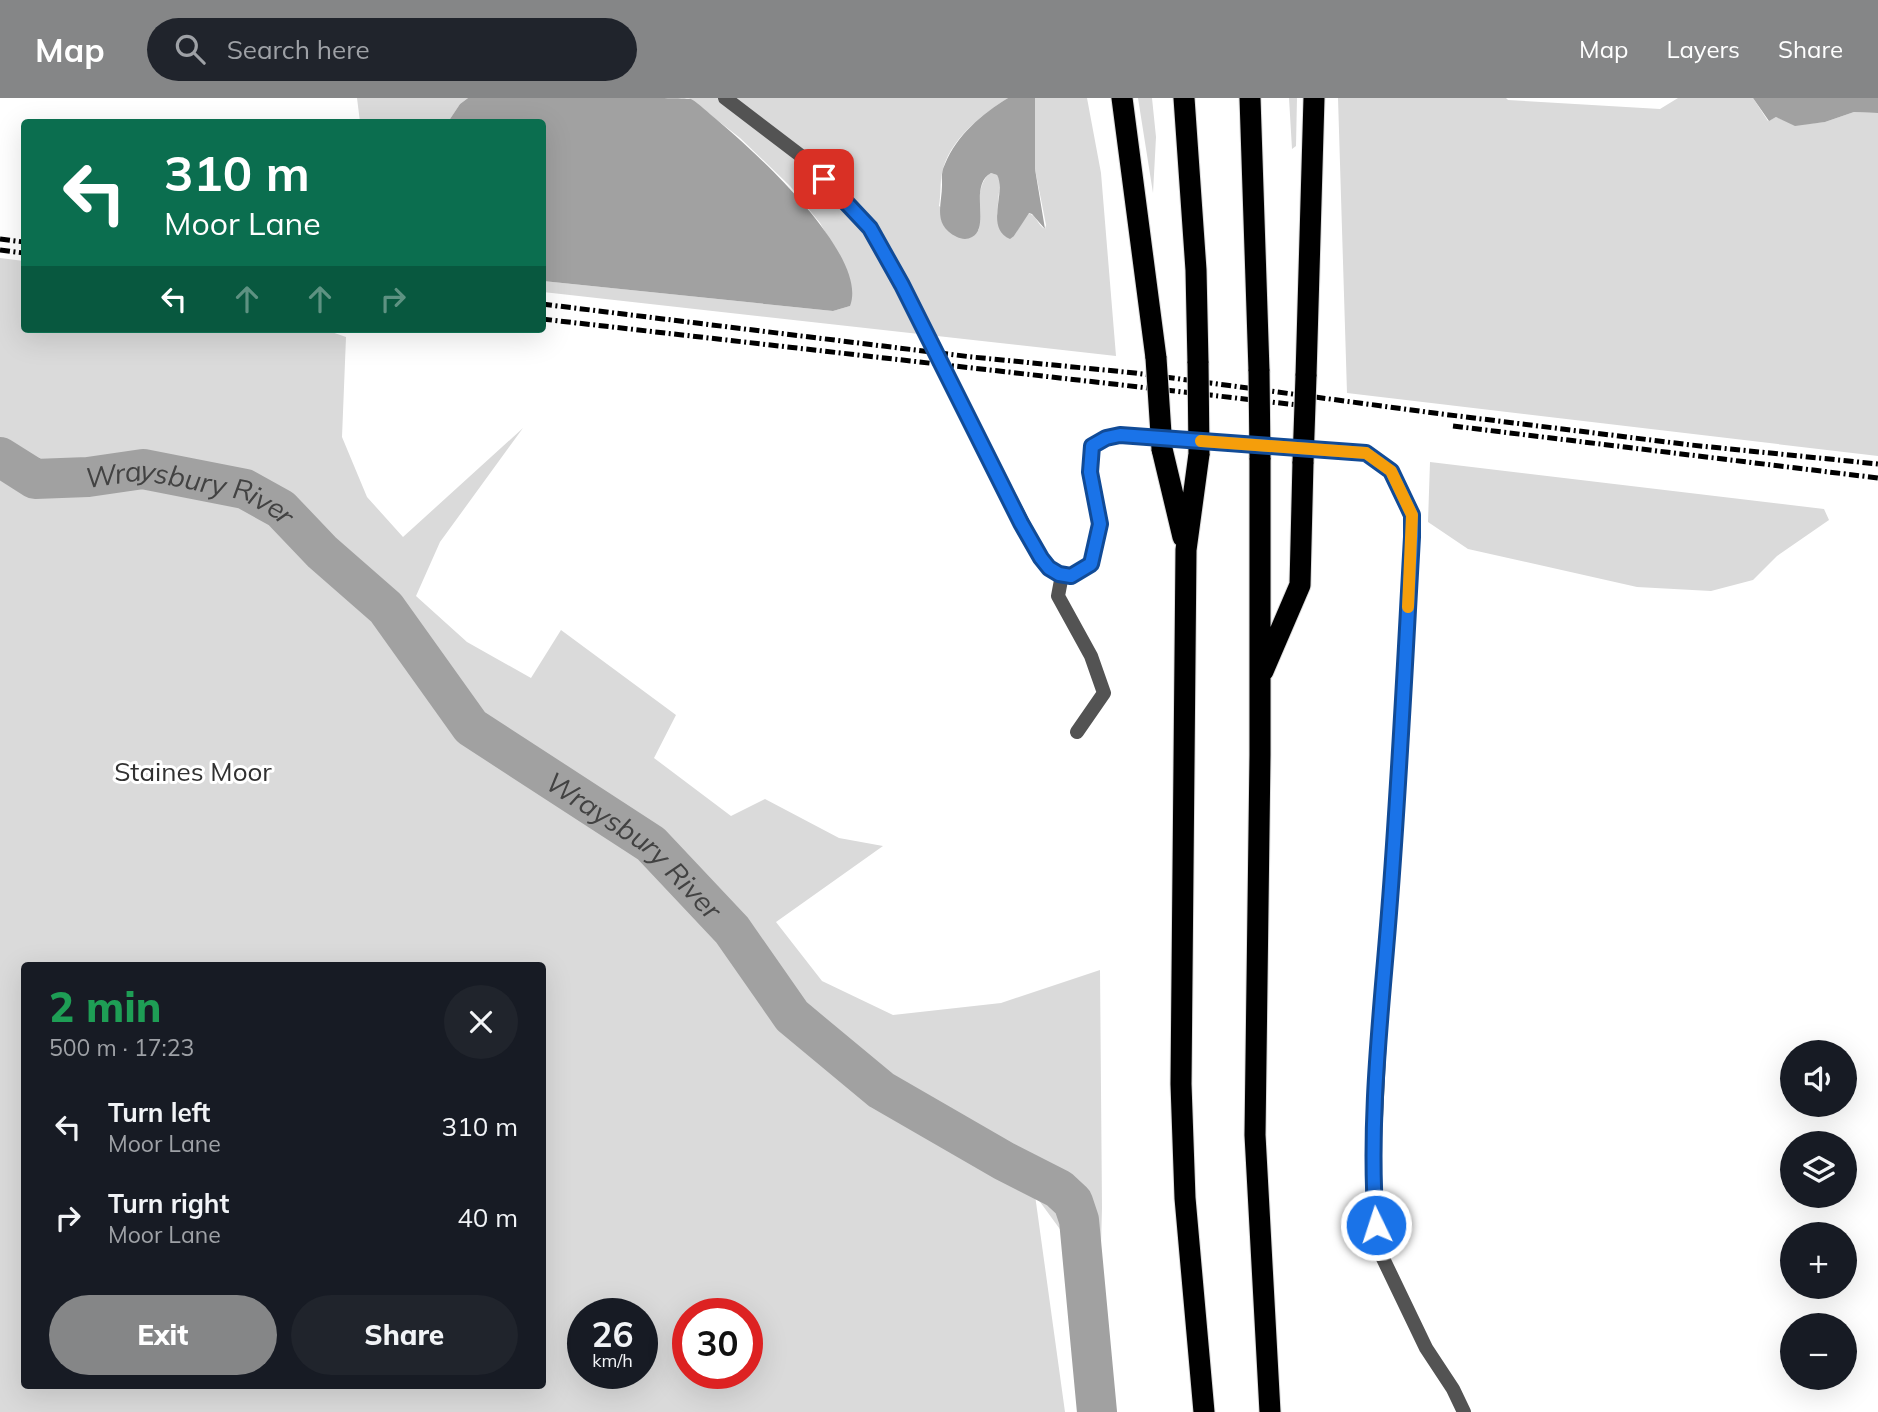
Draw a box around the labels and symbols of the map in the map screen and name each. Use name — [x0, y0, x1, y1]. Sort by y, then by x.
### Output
pin — [794, 149, 854, 209]
water label: Wraysbury River — [83, 451, 304, 532]
park label: Staines Moor — [114, 755, 272, 788]
water label: Wraysbury River — [540, 763, 731, 927]
position arrow — [1339, 1188, 1413, 1262]
speed limit sign: 30 — [672, 1298, 763, 1389]

